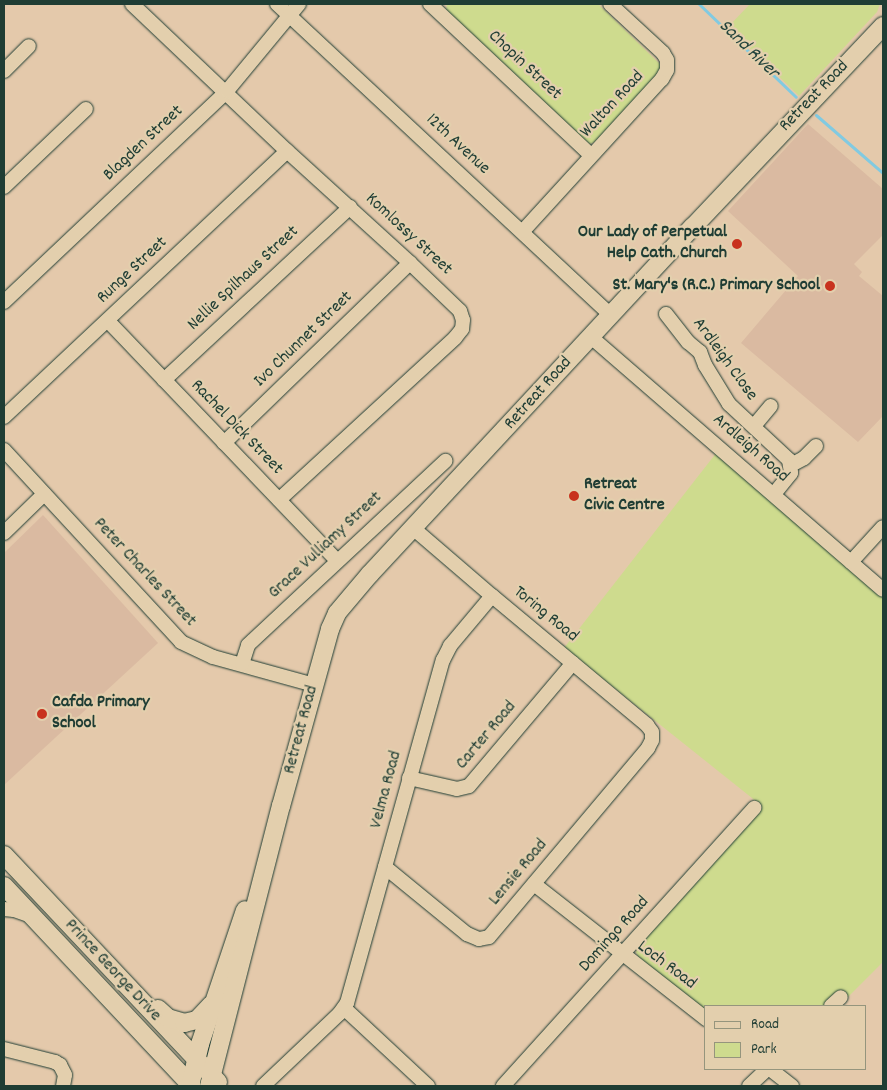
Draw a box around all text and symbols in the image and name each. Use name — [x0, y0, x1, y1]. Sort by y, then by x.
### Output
water label: Sand River — [713, 16, 783, 84]
street label: Chopin Street — [483, 26, 565, 106]
street label: Retreat Road — [776, 57, 854, 137]
street label: Walton Road — [577, 67, 649, 143]
street label: Blagden Street — [99, 101, 189, 187]
street label: 12th Avenue — [420, 110, 494, 180]
street label: Komlossy Street — [360, 189, 456, 281]
street label: Nellie Spilhaus Street — [184, 222, 304, 336]
place label: Our Lady of Perpetual Help Cath. Church — [578, 223, 727, 266]
street label: Runge Street — [93, 233, 173, 309]
marker: Our Lady of Perpetual Help Cath. Church — [731, 238, 743, 250]
place label: St. Mary's (R.C.) Primary School — [613, 275, 820, 297]
marker: St. Mary's (R.C.) Primary School — [824, 280, 836, 292]
street label: Ivo Chunnet Street — [250, 287, 358, 393]
street label: Ardleigh Close — [687, 314, 761, 406]
street label: Retreat Road — [501, 353, 577, 435]
street label: Rachel Dick Street — [185, 376, 287, 480]
street label: Ardleigh Road — [707, 410, 793, 488]
place label: Retreat Civic Centre — [584, 475, 665, 518]
street label: Grace Vulliamy Street — [265, 488, 387, 604]
marker: Retreat Civic Centre — [568, 490, 580, 502]
street label: Peter Charles Street — [88, 514, 200, 632]
street label: Toring Road — [508, 582, 582, 648]
street label: Retreat Road — [280, 683, 324, 777]
place label: Cafda Primary School — [52, 693, 150, 736]
street label: Carter Road — [452, 697, 522, 775]
marker: Cafda Primary School — [36, 708, 48, 720]
street label: Velma Road — [366, 749, 408, 831]
street label: Lensie Road — [485, 835, 553, 911]
street label: Domingo Road — [575, 892, 655, 978]
street label: Prince George Drive — [59, 915, 165, 1027]
street label: Loch Road — [632, 937, 700, 995]
legend — [704, 1005, 867, 1070]
text: Road — [751, 1014, 779, 1036]
text: Park — [751, 1039, 777, 1061]

